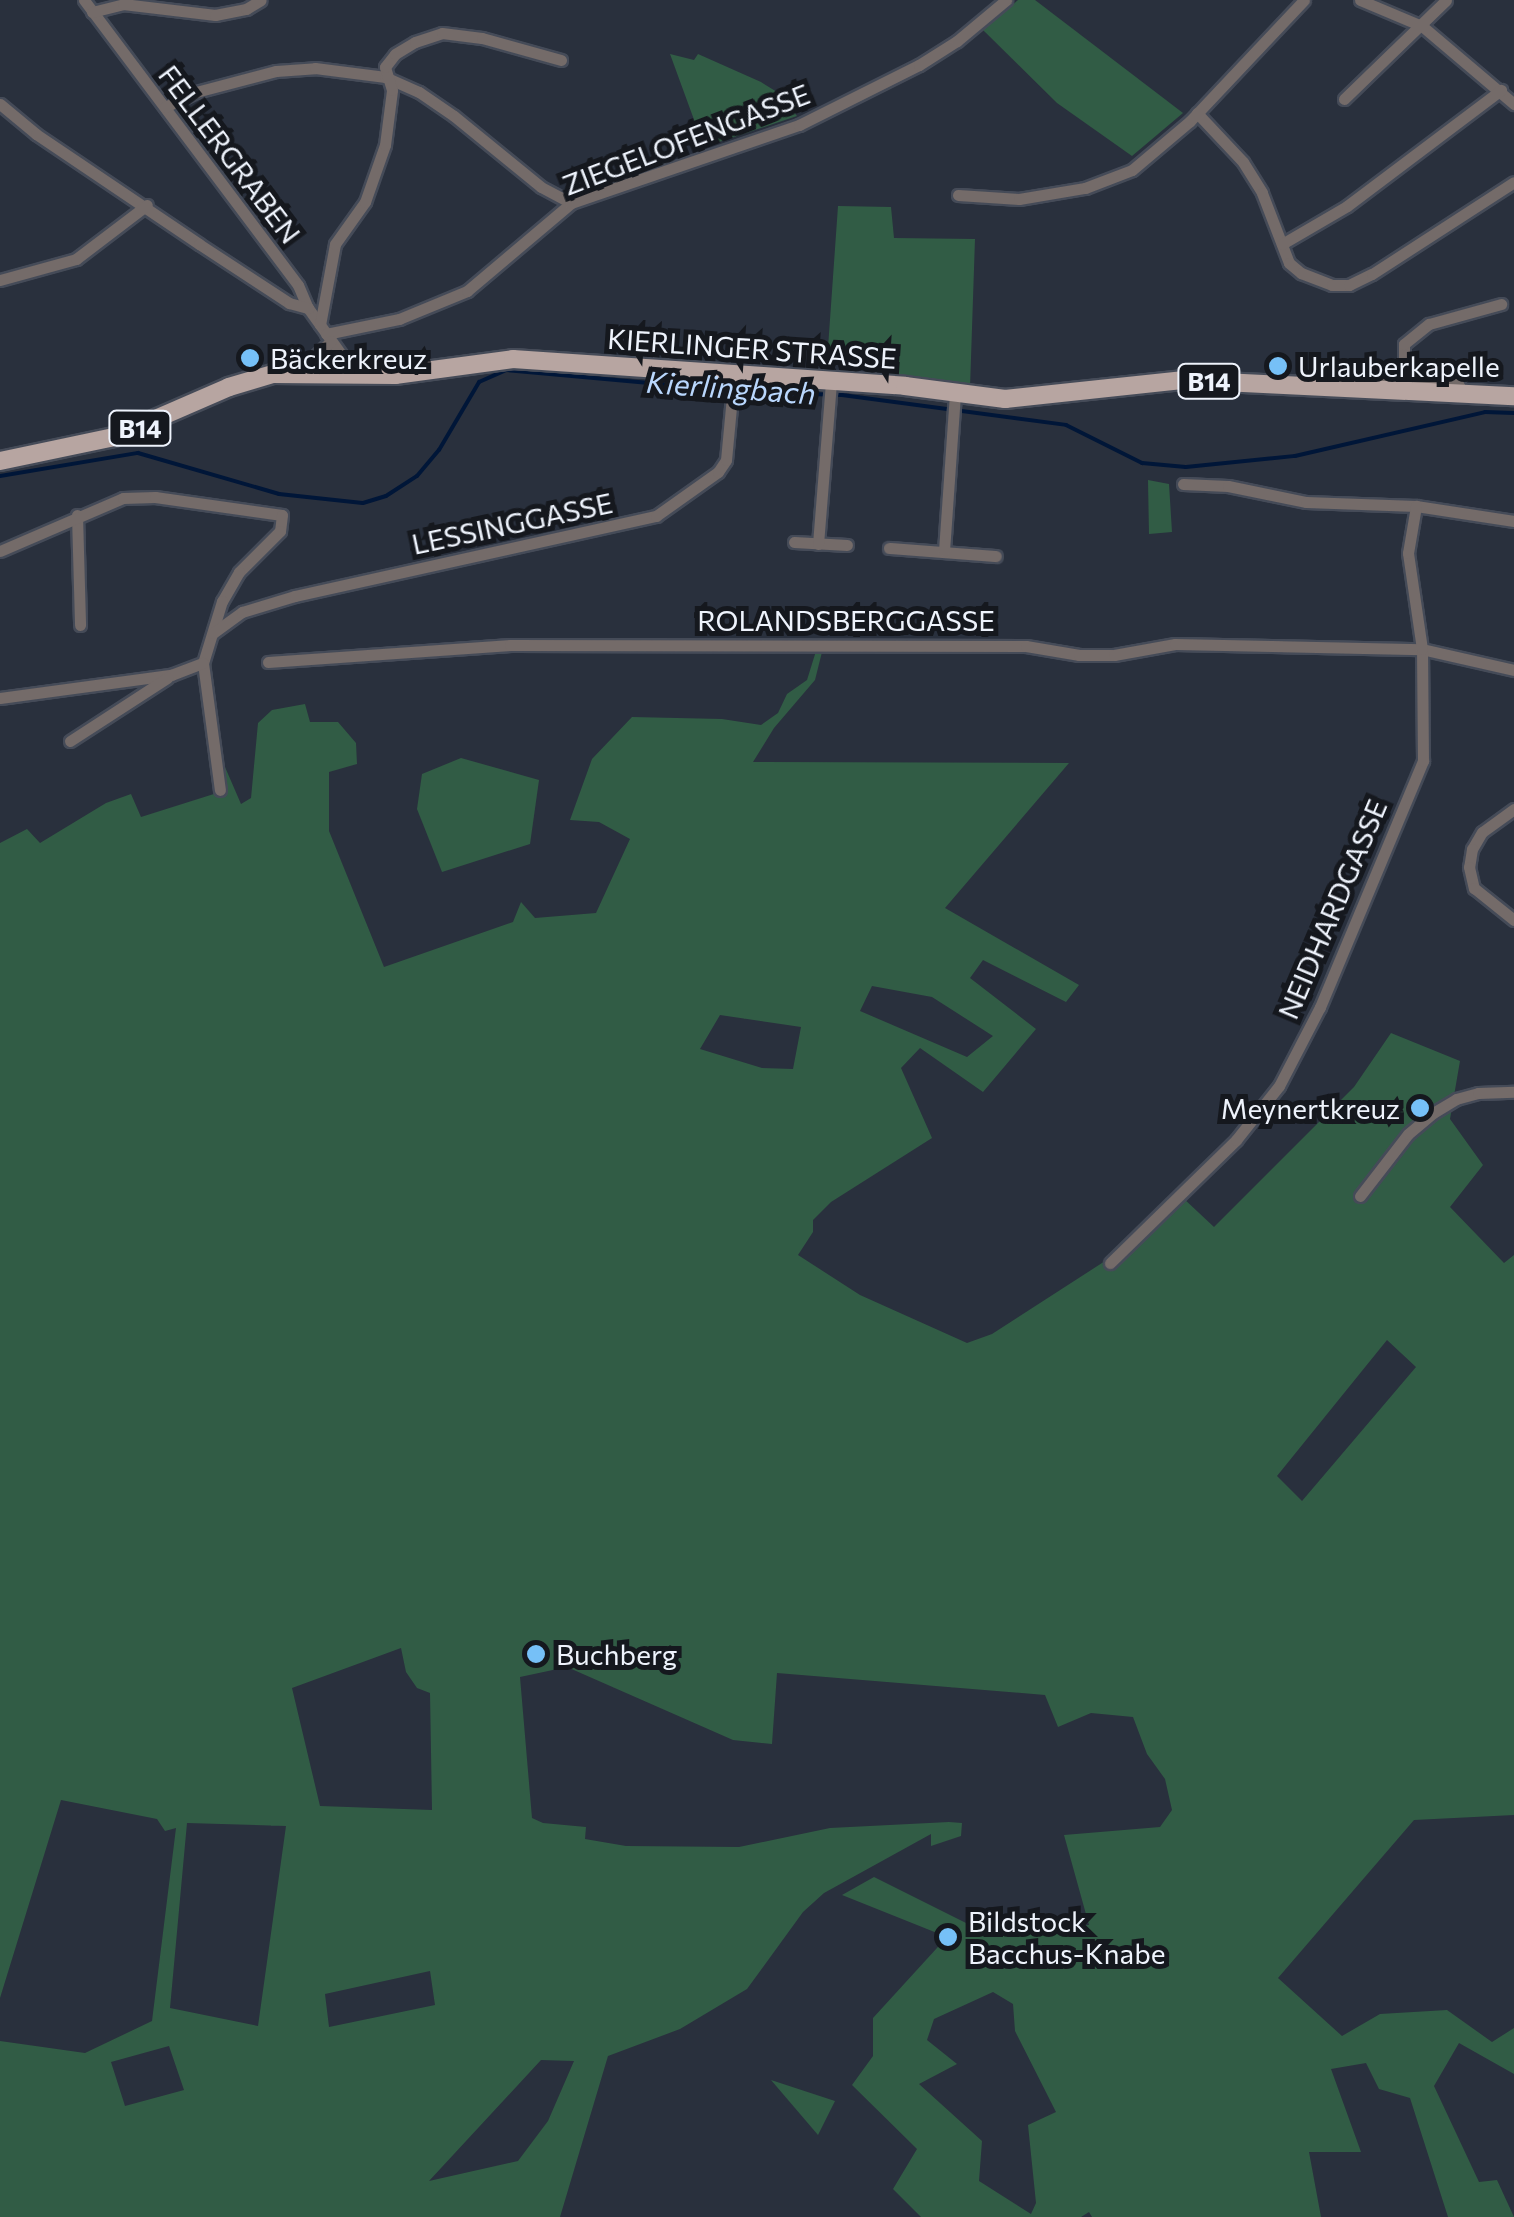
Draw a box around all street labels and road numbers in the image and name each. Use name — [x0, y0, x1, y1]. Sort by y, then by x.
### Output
street label: FELLERGRABEN — [152, 58, 308, 250]
street label: ZIEGELOFENGASSE — [558, 76, 814, 202]
street label: KIERLINGER STRASSE — [606, 321, 898, 375]
road number: B14 — [1176, 361, 1242, 401]
road number: B14 — [108, 408, 172, 448]
street label: LESSINGGASSE — [409, 485, 615, 561]
street label: ROLANDSBERGGASSE — [697, 603, 995, 637]
street label: NEIDHARDGASSE — [1271, 794, 1393, 1024]

